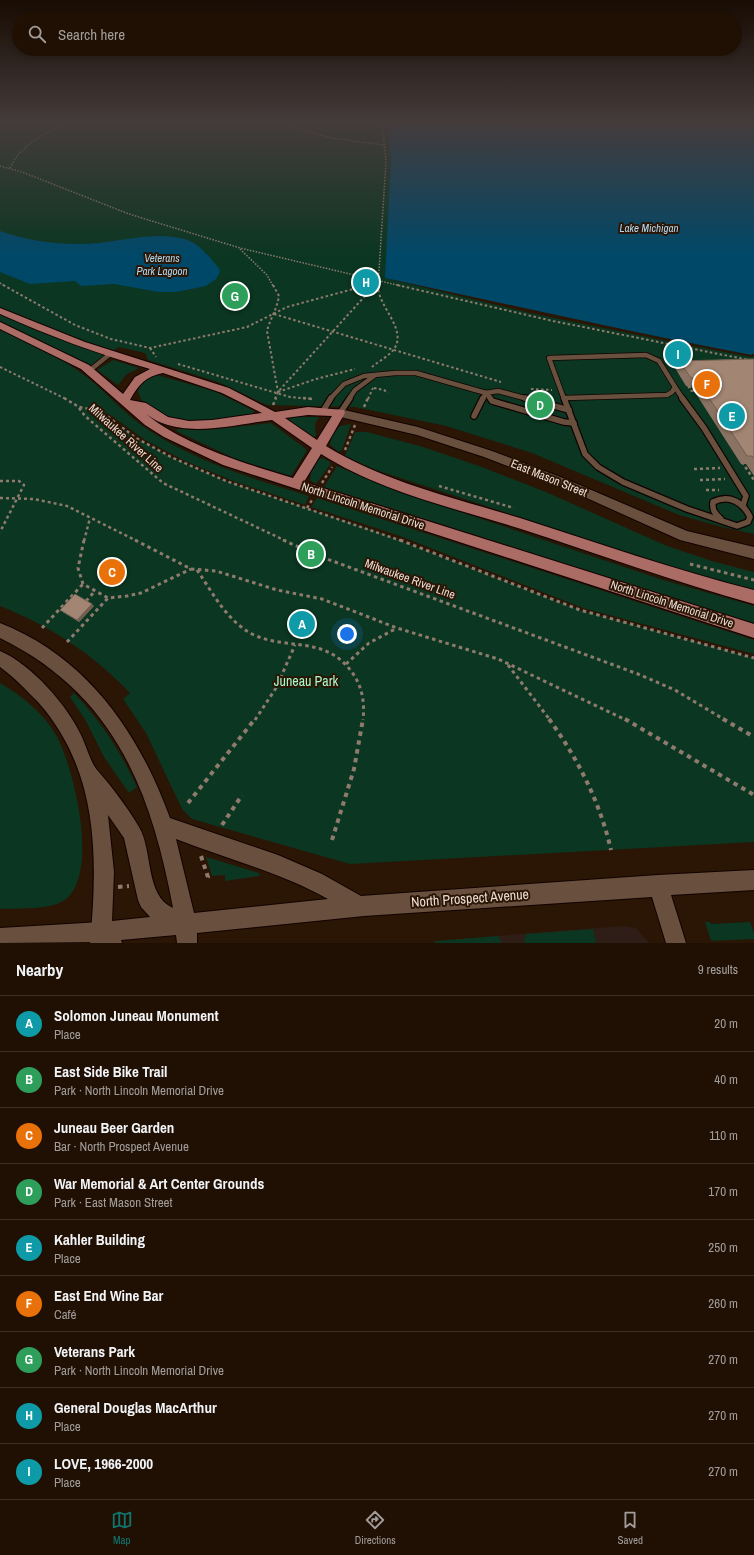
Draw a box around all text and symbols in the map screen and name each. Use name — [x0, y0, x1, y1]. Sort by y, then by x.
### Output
search box — [12, 12, 742, 56]
icon: search — [26, 23, 48, 45]
text: Search here — [58, 24, 125, 45]
water label: Lake Michigan — [619, 221, 679, 235]
water label: Veterans Park Lagoon — [136, 251, 188, 278]
pin: H — [353, 267, 379, 297]
pin: G — [222, 281, 248, 311]
pin: I — [665, 339, 691, 369]
pin: F — [694, 369, 720, 399]
pin: D — [527, 390, 553, 420]
street label: Milwaukee River Line — [85, 400, 167, 476]
pin: E — [719, 401, 745, 431]
street label: East Mason Street — [508, 455, 590, 501]
street label: North Lincoln Memorial Drive — [299, 479, 427, 533]
pin: B — [298, 539, 324, 569]
street label: Milwaukee River Line — [363, 555, 457, 603]
pin: C — [99, 557, 125, 587]
street label: North Lincoln Memorial Drive — [608, 577, 736, 631]
pin: A — [289, 609, 315, 639]
your location — [337, 624, 357, 644]
park label: Juneau Park — [274, 672, 338, 690]
street label: North Prospect Avenue — [411, 885, 529, 911]
text: Nearby — [16, 958, 63, 981]
text: 9 results — [698, 961, 738, 978]
text: Solomon Juneau Monument — [54, 1005, 219, 1026]
text: A — [25, 1015, 33, 1032]
text: 20 m — [714, 1015, 738, 1032]
text: Place — [54, 1026, 81, 1043]
text: East Side Bike Trail — [54, 1061, 168, 1082]
text: B — [25, 1071, 33, 1088]
text: 40 m — [714, 1071, 738, 1088]
text: Park · North Lincoln Memorial Drive — [54, 1082, 224, 1099]
text: Juneau Beer Garden — [54, 1117, 174, 1138]
text: C — [25, 1127, 33, 1144]
text: 110 m — [709, 1127, 738, 1144]
text: Bar · North Prospect Avenue — [54, 1138, 189, 1155]
text: War Memorial & Art Center Grounds — [54, 1173, 264, 1194]
text: D — [25, 1183, 33, 1200]
text: 170 m — [708, 1183, 738, 1200]
text: Park · East Mason Street — [54, 1194, 173, 1211]
text: Kahler Building — [54, 1229, 145, 1250]
text: E — [25, 1239, 33, 1256]
text: 250 m — [708, 1239, 738, 1256]
text: Place — [54, 1250, 81, 1267]
text: East End Wine Bar — [54, 1285, 163, 1306]
text: F — [26, 1295, 32, 1312]
text: 260 m — [708, 1295, 738, 1312]
text: Café — [54, 1306, 77, 1323]
text: Veterans Park — [54, 1341, 135, 1362]
text: G — [25, 1351, 33, 1368]
text: 270 m — [708, 1351, 738, 1368]
text: Park · North Lincoln Memorial Drive — [54, 1362, 224, 1379]
text: General Douglas MacArthur — [54, 1397, 217, 1418]
text: H — [25, 1407, 33, 1424]
text: 270 m — [708, 1407, 738, 1424]
text: Place — [54, 1418, 81, 1435]
text: LOVE, 1966-2000 — [54, 1453, 153, 1474]
text: I — [28, 1463, 30, 1480]
text: 270 m — [708, 1463, 738, 1480]
text: Place — [54, 1474, 81, 1491]
tab: Map — [111, 1509, 133, 1547]
tab: Directions — [355, 1509, 396, 1547]
tab: Saved — [618, 1509, 643, 1547]

